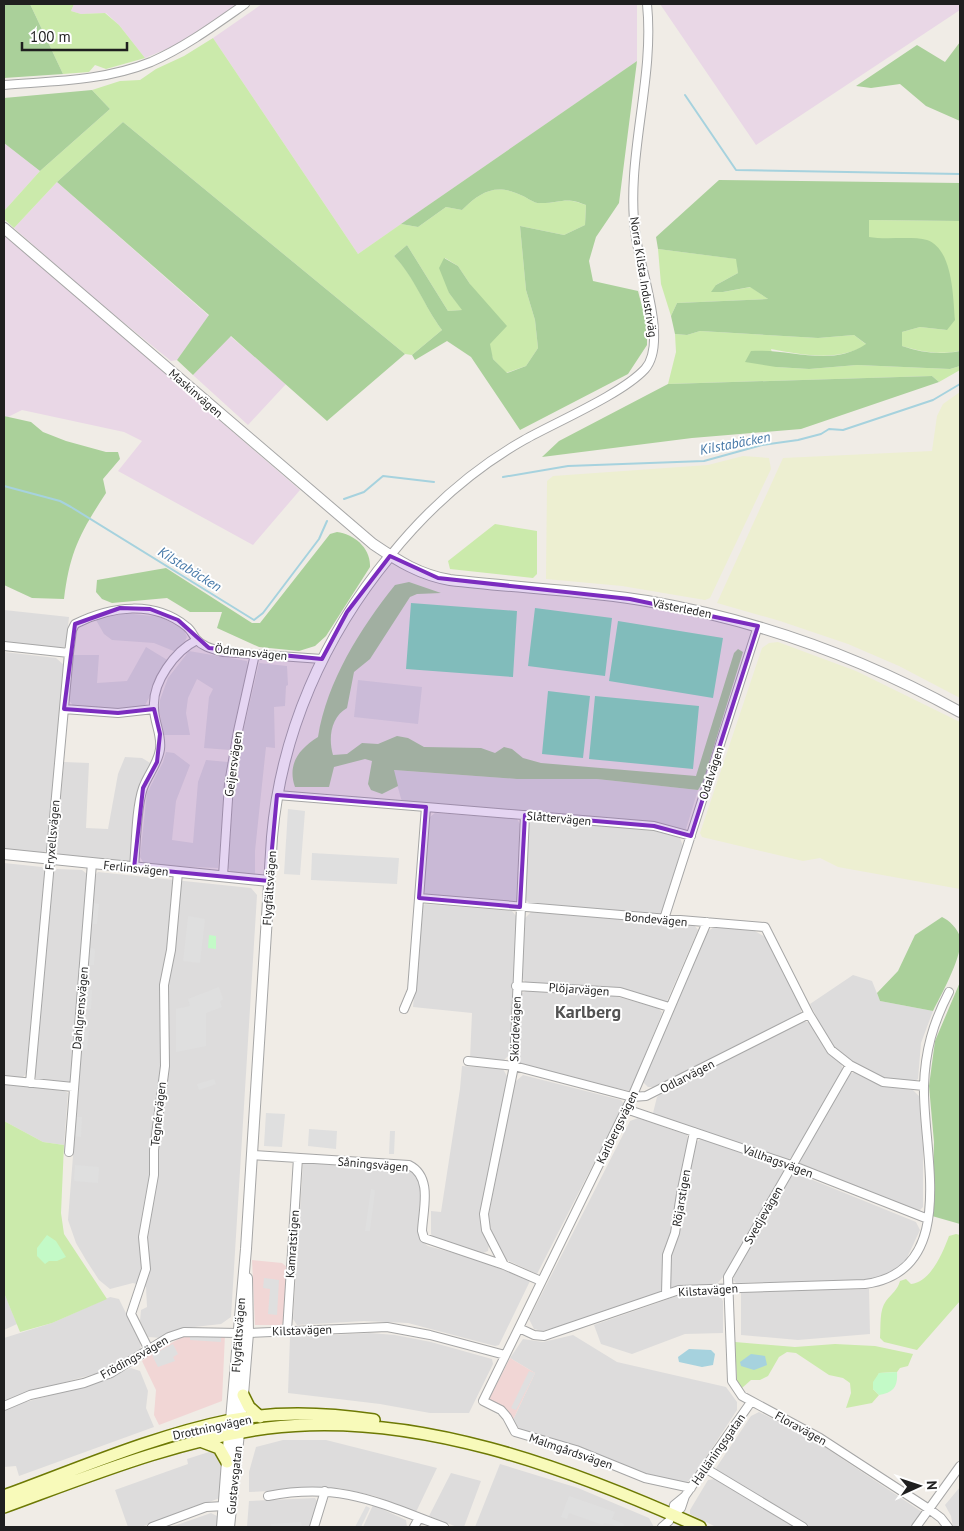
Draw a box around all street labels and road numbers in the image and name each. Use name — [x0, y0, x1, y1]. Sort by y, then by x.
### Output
street label: Norra Kilsta Industriväg — [627, 216, 661, 338]
street label: Maskinvägen — [166, 365, 226, 421]
street label: Västerleden — [650, 595, 713, 621]
street label: Ödmansvägen — [214, 641, 288, 663]
street label: Geijersvägen — [221, 730, 245, 798]
street label: Odalvägen — [695, 745, 727, 801]
street label: Fryxellsvägen — [41, 799, 63, 871]
street label: Slåttervägen — [526, 808, 592, 828]
street label: Flygfältsvägen — [259, 850, 279, 926]
street label: Ferlinsvägen — [103, 857, 169, 879]
street label: Bondevägen — [624, 909, 688, 929]
street label: Dahlgrensvägen — [69, 966, 91, 1050]
street label: Plöjarvägen — [548, 979, 610, 999]
street label: Skördevägen — [506, 996, 524, 1062]
street label: Odlarvägen — [657, 1056, 717, 1096]
street label: Tegnérvägen — [147, 1081, 169, 1147]
street label: Karlbergsvägen — [593, 1088, 641, 1166]
street label: Vallhagsvägen — [740, 1141, 815, 1181]
street label: Såningsvägen — [337, 1153, 409, 1175]
street label: Röjarstigen — [669, 1168, 693, 1228]
street label: Svedjevägen — [740, 1183, 786, 1247]
street label: Kamratstigen — [282, 1209, 302, 1279]
street label: Kilstavägen — [678, 1280, 738, 1300]
street label: Flygfältsvägen — [228, 1297, 248, 1373]
street label: Kilstavägen — [272, 1321, 332, 1339]
street label: Frödingsvägen — [97, 1332, 171, 1382]
street label: Floravägen — [772, 1408, 830, 1448]
street label: Halläningsgatan — [688, 1410, 748, 1488]
street label: Drottningvägen — [171, 1411, 253, 1443]
street label: Malmgårdsvägen — [527, 1430, 615, 1472]
street label: Gustavsgatan — [223, 1445, 245, 1515]

